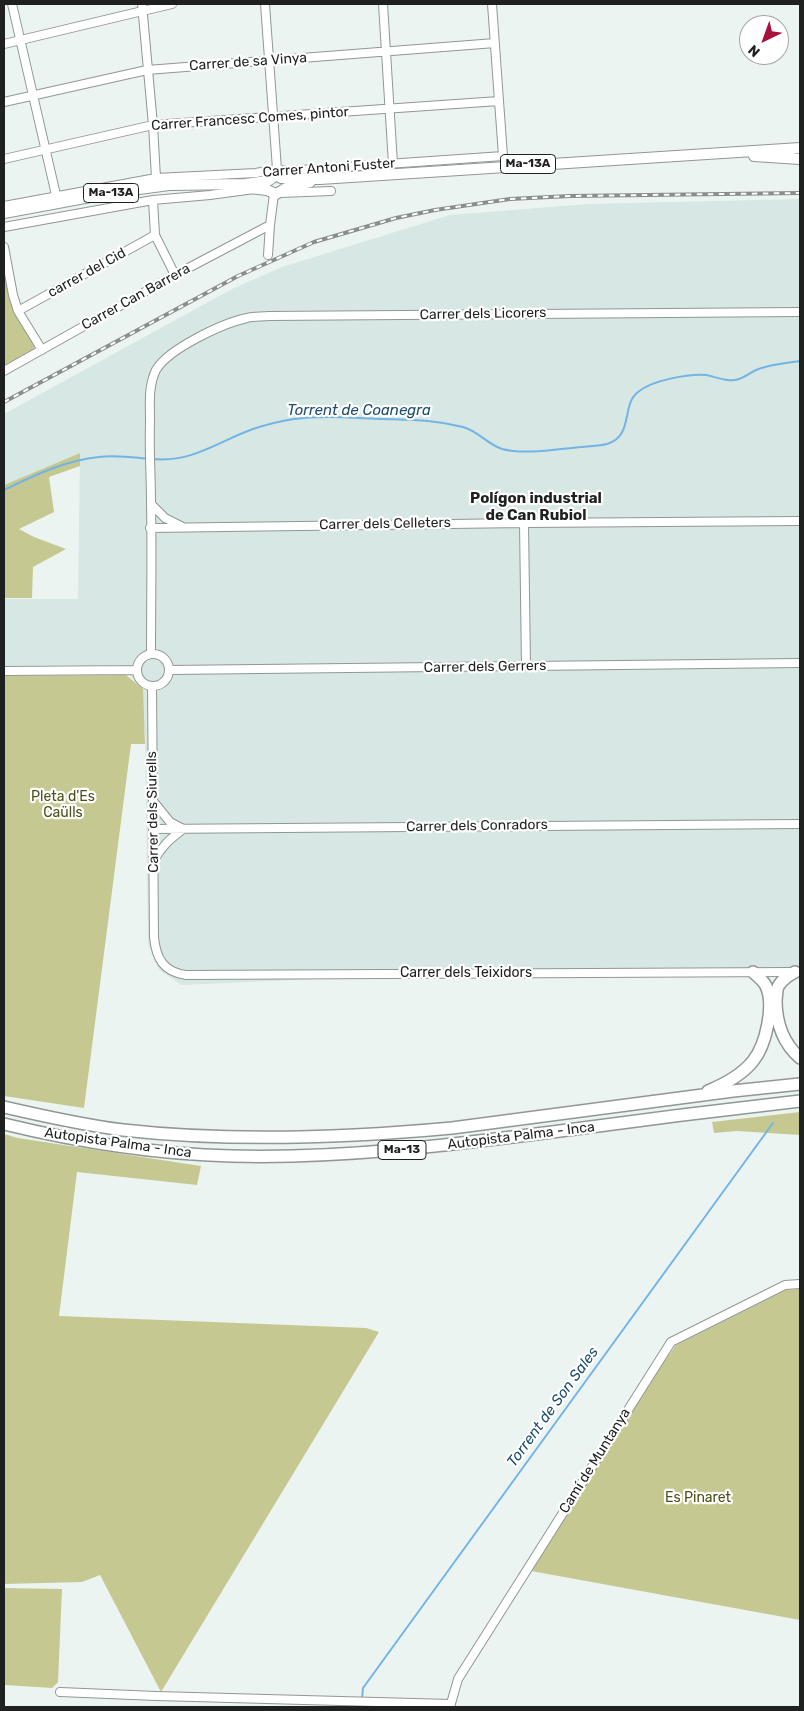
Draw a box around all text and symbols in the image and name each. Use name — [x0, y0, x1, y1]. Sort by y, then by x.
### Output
north arrow — [739, 15, 789, 65]
text: N — [745, 41, 764, 60]
street label: Carrer de sa Vinya — [189, 50, 307, 74]
street label: Carrer Francesc Comes, pintor — [151, 104, 349, 134]
road number: Ma-13A — [500, 154, 556, 173]
street label: Carrer Antoni Fuster — [262, 155, 396, 181]
road number: Ma-13A — [84, 184, 138, 202]
street label: carrer del Cid — [45, 245, 129, 301]
street label: Carrer Can Barrera — [79, 260, 193, 334]
street label: Carrer dels Licorers — [419, 304, 547, 324]
water label: Torrent de Coanegra — [287, 402, 431, 420]
district label: Polígon industrial de Can Rubiol — [470, 490, 602, 525]
street label: Carrer dels Celleters — [319, 514, 451, 534]
street label: Carrer dels Gerrers — [424, 658, 546, 676]
street label: Carrer dels Siurells — [144, 751, 162, 873]
park label: Pleta d'Es Caülls — [31, 789, 95, 822]
street label: Carrer dels Conradors — [406, 816, 548, 836]
street label: Carrer dels Teixidors — [400, 965, 532, 981]
street label: Autopista Palma - Inca — [446, 1119, 596, 1153]
street label: Autopista Palma - Inca — [43, 1124, 193, 1162]
road number: Ma-13 — [378, 1140, 426, 1160]
water label: Torrent de Son Sales — [504, 1344, 602, 1470]
street label: Camí de Muntanya — [556, 1405, 634, 1517]
park label: Es Pinaret — [665, 1490, 731, 1506]

